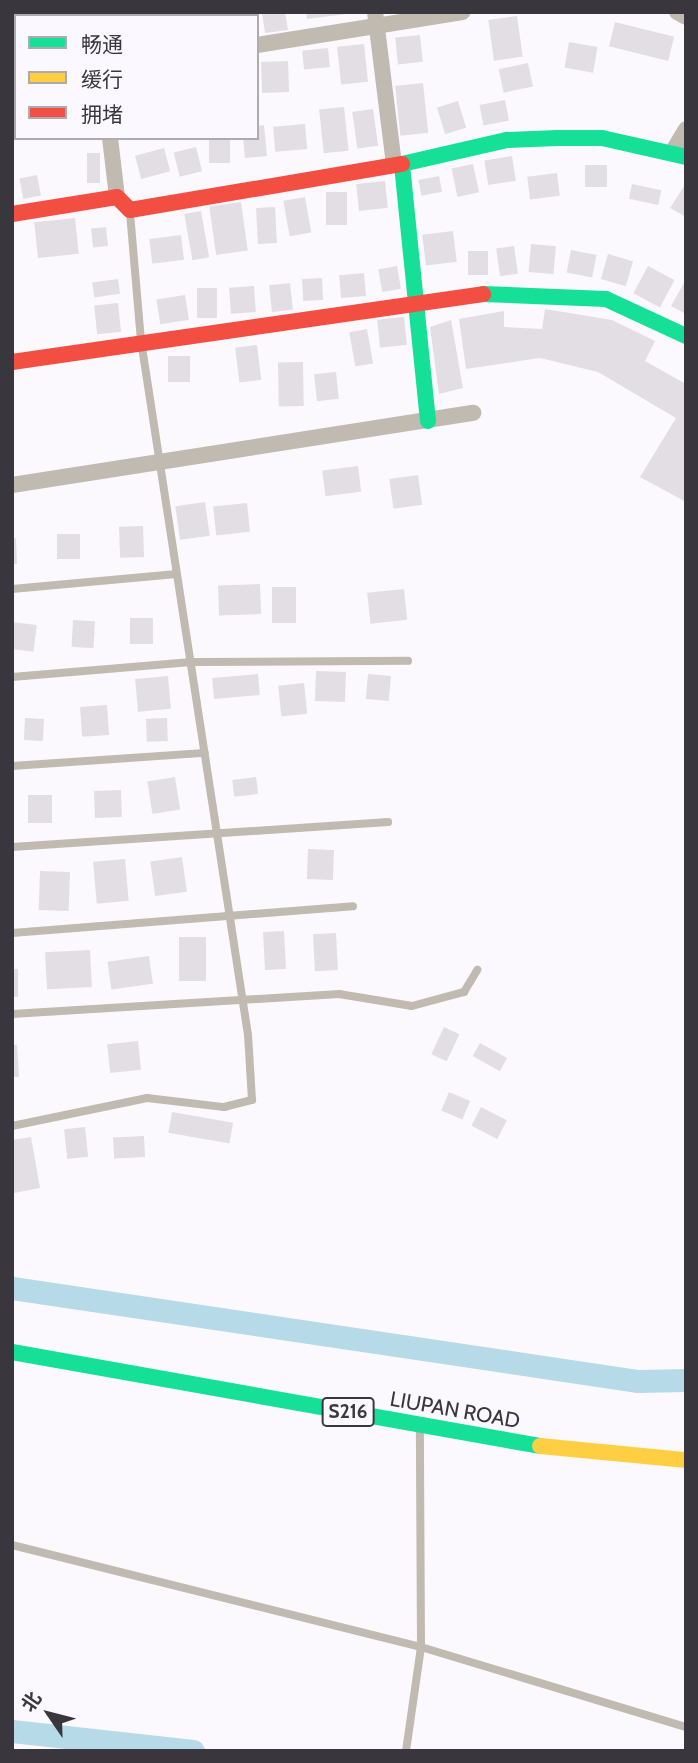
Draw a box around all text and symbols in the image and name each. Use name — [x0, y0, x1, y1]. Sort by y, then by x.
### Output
legend — [14, 14, 259, 140]
text: 畅通 — [81, 32, 123, 57]
text: 缓行 — [81, 67, 123, 92]
text: 拥堵 — [81, 102, 123, 127]
street label: LIUPAN ROAD — [388, 1386, 522, 1434]
road number: S216 — [320, 1396, 376, 1428]
north arrow — [14, 1679, 84, 1749]
text: 北 — [17, 1687, 46, 1716]

